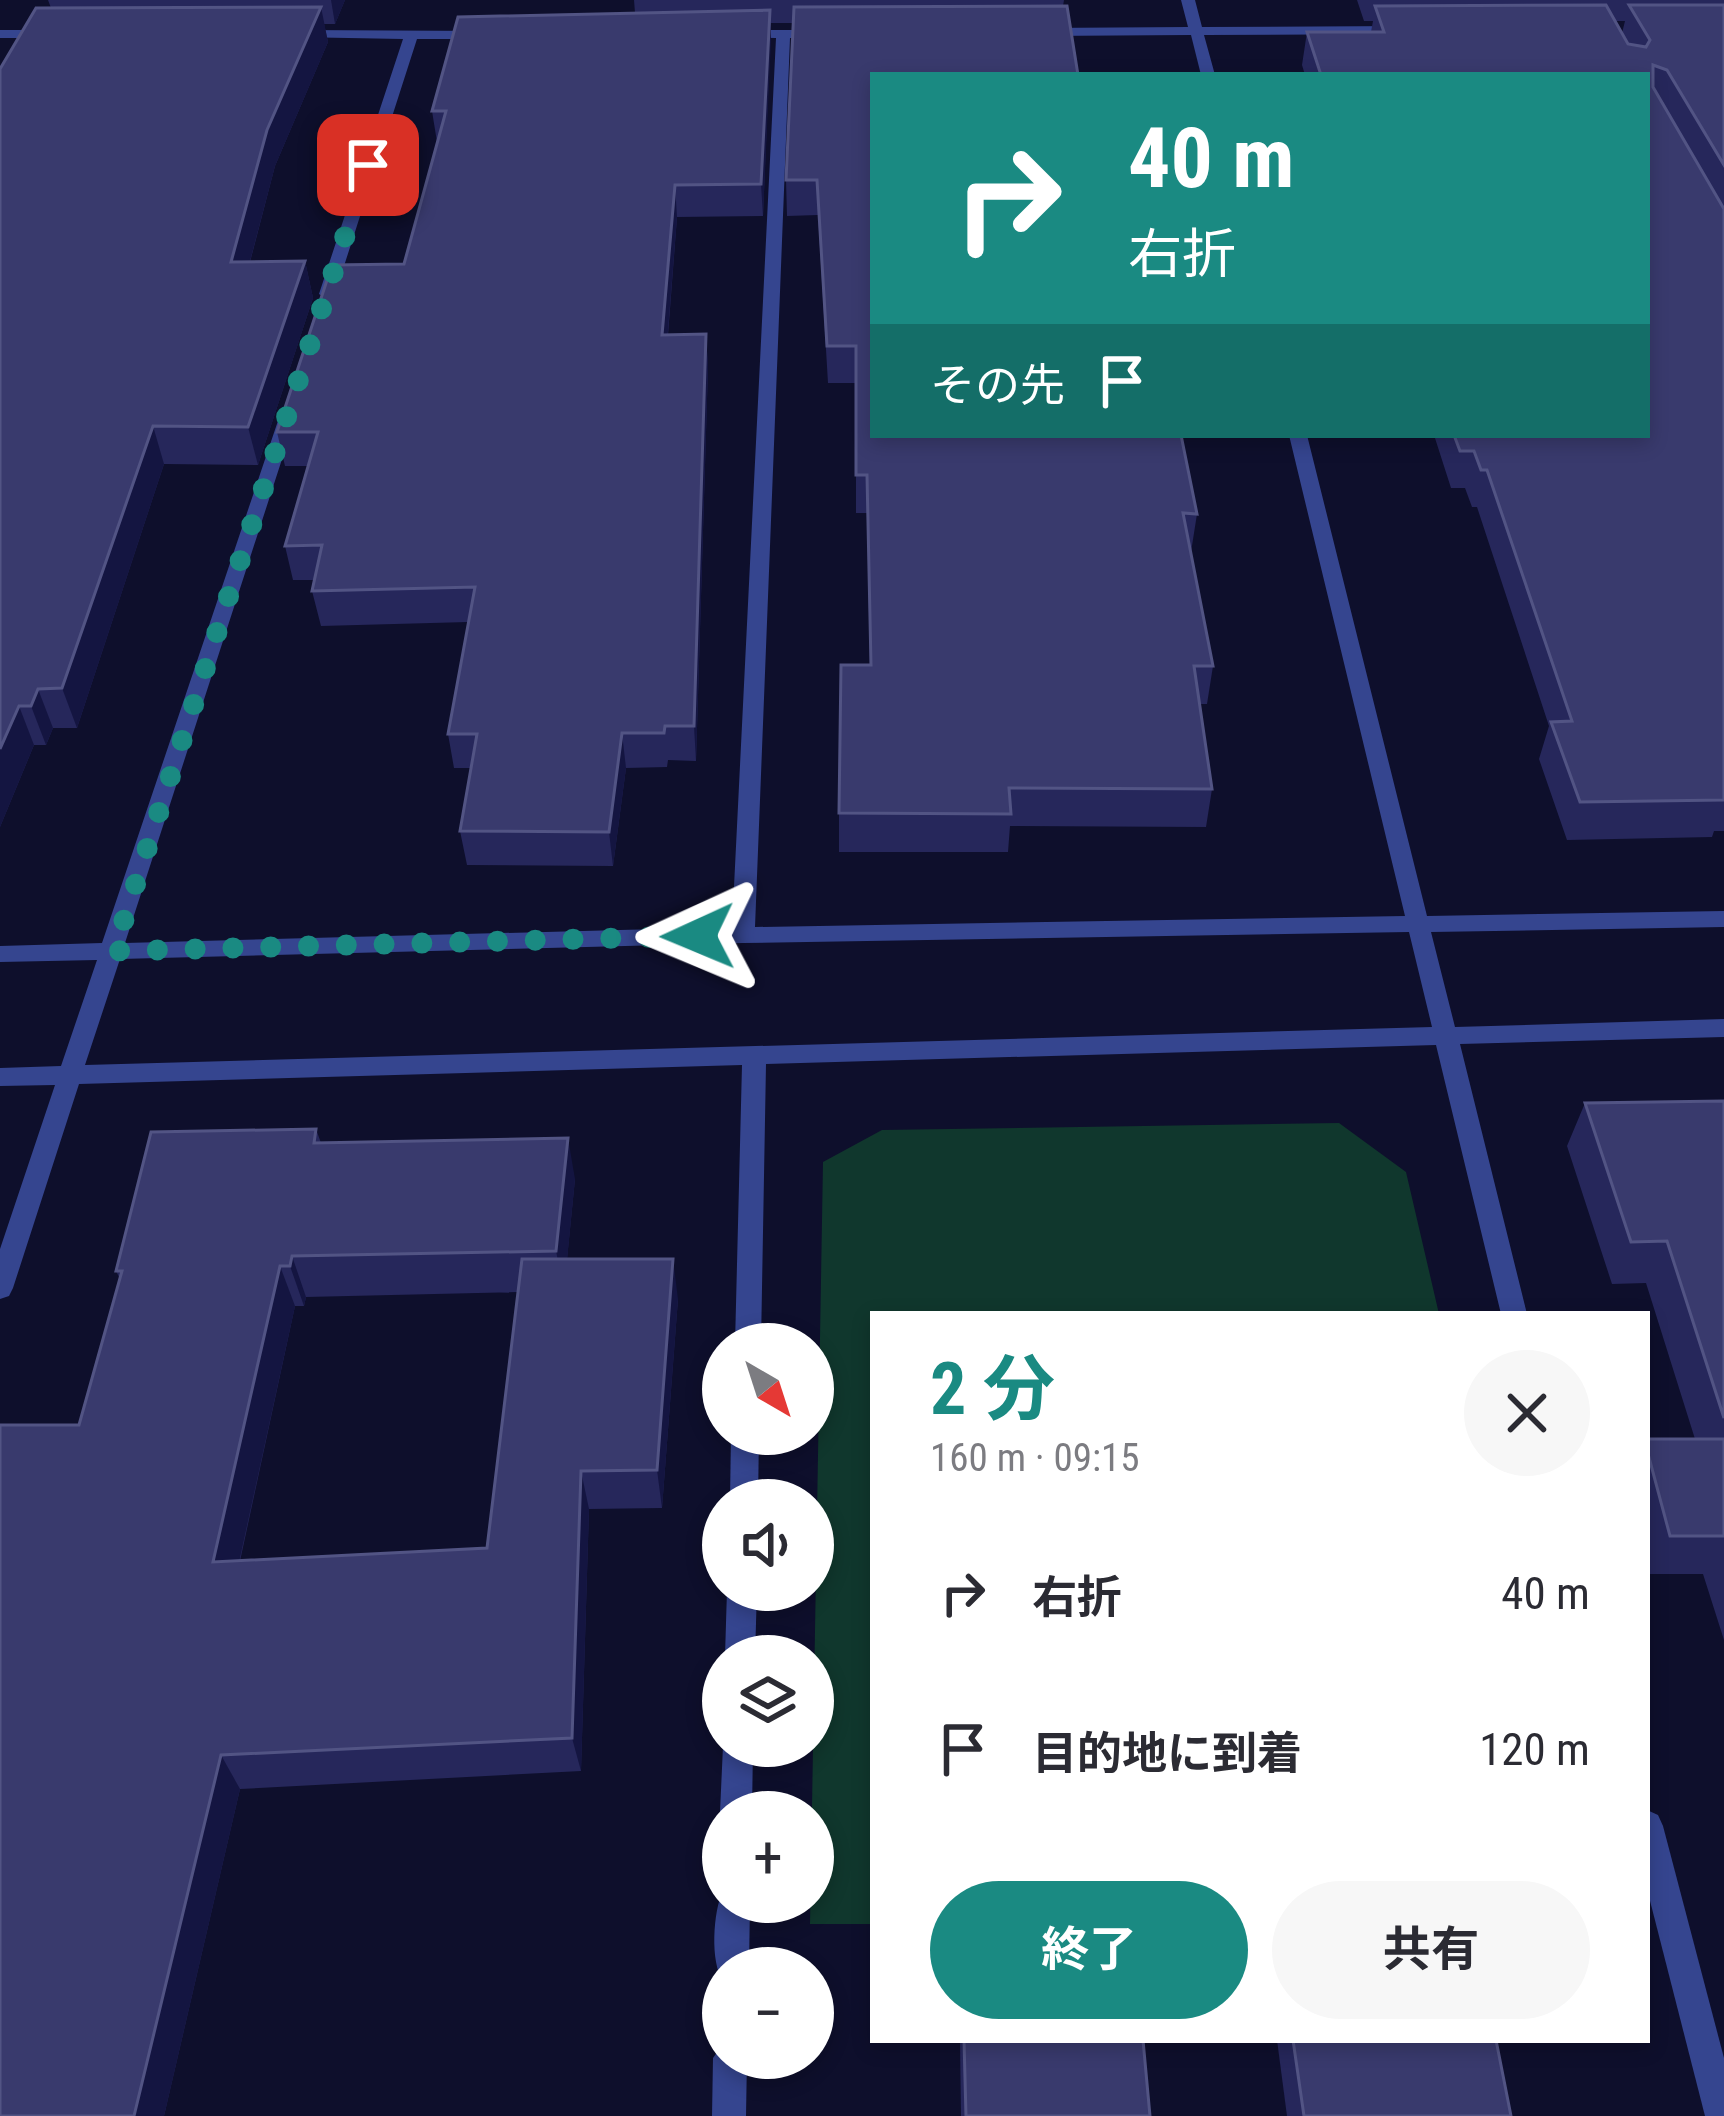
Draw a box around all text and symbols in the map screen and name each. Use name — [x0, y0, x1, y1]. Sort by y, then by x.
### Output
text: 40 m — [1128, 109, 1295, 208]
pin — [317, 114, 419, 216]
icon: right — [930, 120, 1086, 276]
icon: arrive — [335, 132, 401, 198]
text: 右折 — [1128, 223, 1236, 286]
icon: arrive — [1089, 348, 1155, 414]
text: その先 — [930, 359, 1065, 412]
position arrow — [635, 873, 761, 999]
north arrow — [702, 1323, 834, 1455]
map controls — [702, 1323, 834, 2079]
text: 2 分 — [930, 1347, 1055, 1432]
button: close — [1464, 1350, 1590, 1476]
text: 160 m · 09:15 — [930, 1435, 1140, 1481]
button: sound — [702, 1479, 834, 1611]
icon: right — [930, 1560, 996, 1626]
text: 40 m — [1501, 1567, 1590, 1620]
text: 右折 — [1032, 1571, 1122, 1624]
button: layers — [702, 1635, 834, 1767]
icon: arrive — [930, 1716, 996, 1782]
text: 120 m — [1479, 1723, 1590, 1776]
text: 目的地に到着 — [1032, 1727, 1302, 1780]
button: + — [702, 1791, 834, 1923]
button: 終了 — [930, 1881, 1248, 2019]
button: 共有 — [1272, 1881, 1590, 2019]
button: − — [702, 1947, 834, 2079]

